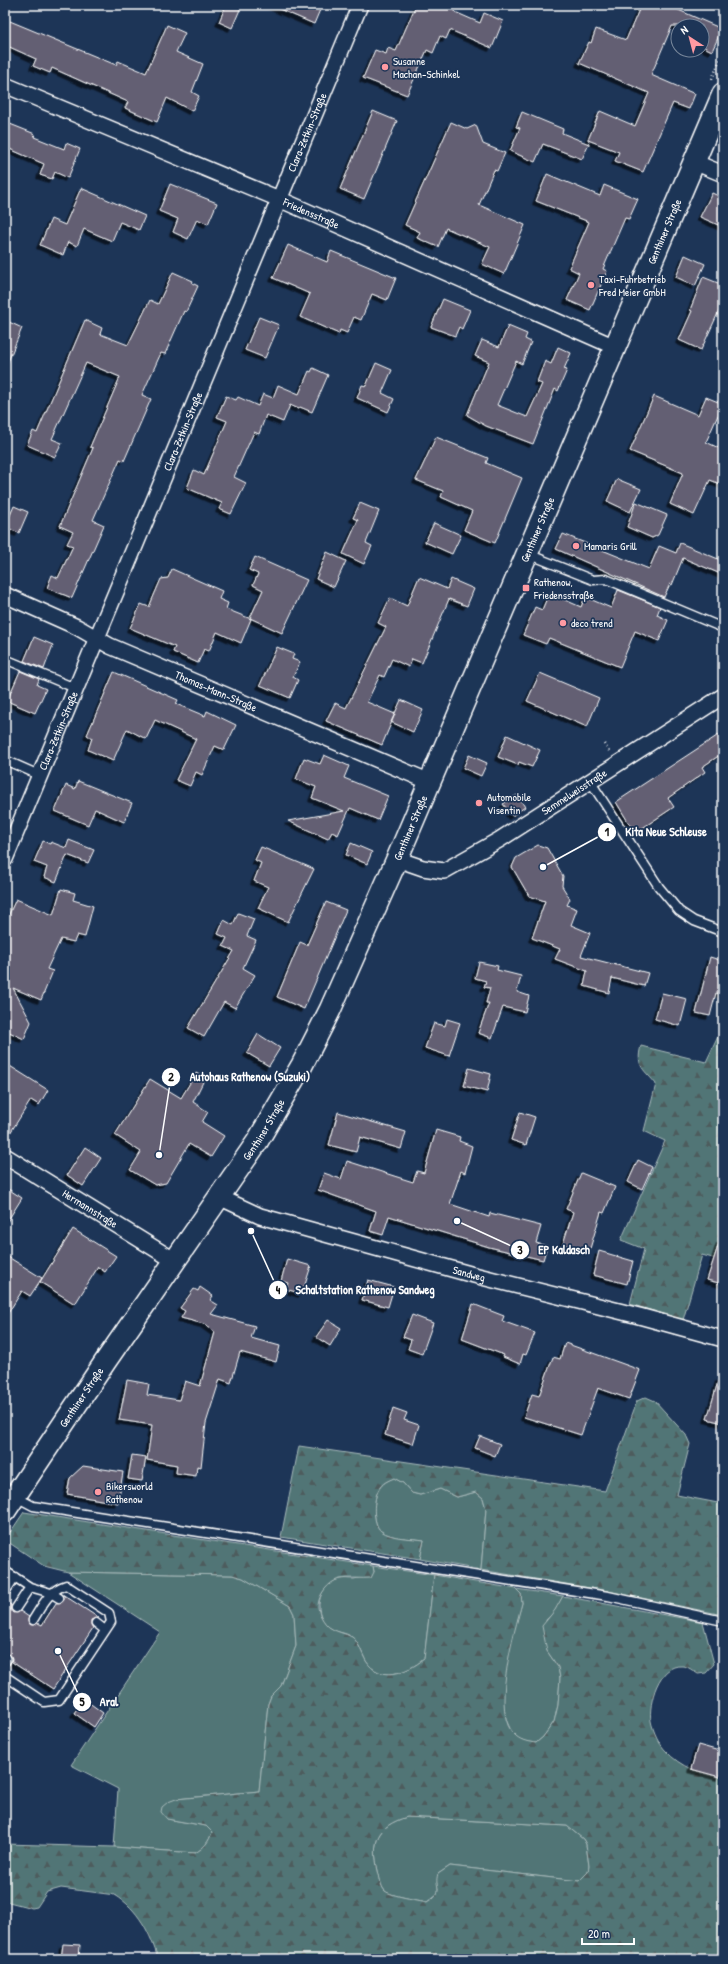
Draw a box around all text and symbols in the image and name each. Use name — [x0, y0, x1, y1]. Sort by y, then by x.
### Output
north arrow — [670, 18, 710, 58]
text: N — [678, 22, 691, 37]
place label: Susanne Machan-Schinkel — [393, 54, 460, 81]
marker: Susanne Machan-Schinkel — [380, 62, 390, 72]
street label: Clara-Zetkin-Straße — [284, 90, 330, 174]
street label: Friedensstraße — [280, 194, 342, 232]
street label: Genthiner Straße — [644, 196, 685, 266]
place label: Taxi-Fuhrbetrieb Fred Meier GmbH — [598, 272, 666, 299]
marker: Taxi-Fuhrbetrieb Fred Meier GmbH — [586, 280, 596, 290]
street label: Clara-Zetkin-Straße — [160, 389, 206, 473]
street label: Genthiner Straße — [517, 494, 558, 564]
place label: Mamaris Grill — [584, 539, 637, 553]
marker: Mamaris Grill — [571, 541, 581, 551]
place label: Rathenow, Friedensstraße — [533, 575, 594, 602]
marker: Rathenow, Friedensstraße — [521, 583, 531, 593]
place label: deco trend — [571, 616, 613, 630]
marker: deco trend — [558, 618, 568, 628]
street label: Thomas-Mann-Straße — [173, 667, 260, 715]
street label: Clara-Zetkin-Straße — [36, 689, 81, 772]
street label: Semmelweisstraße — [539, 765, 610, 818]
place label: Automobile Visentin — [487, 790, 532, 817]
street label: Genthiner Straße — [390, 792, 431, 862]
marker: Automobile Visentin — [474, 798, 484, 808]
callout: Kita Neue Schleuse — [597, 820, 715, 844]
text: 1 — [605, 823, 610, 840]
text: Kita Neue Schleuse — [625, 823, 707, 840]
callout: Autohaus Rathenow (Suzuki) — [161, 1065, 318, 1089]
text: 2 — [168, 1068, 174, 1085]
text: Autohaus Rathenow (Suzuki) — [190, 1068, 310, 1085]
street label: Genthiner Straße — [240, 1096, 288, 1163]
street label: Hermannstraße — [60, 1186, 121, 1231]
callout: EP Kaldasch — [510, 1238, 598, 1262]
text: 3 — [517, 1241, 523, 1258]
text: EP Kaldasch — [538, 1241, 591, 1258]
street label: Sandweg — [451, 1263, 487, 1285]
callout: Schaltstation Rathenow Sandweg — [268, 1278, 443, 1302]
text: 4 — [276, 1281, 281, 1298]
text: Schaltstation Rathenow Sandweg — [295, 1281, 435, 1299]
street label: Genthiner Straße — [56, 1364, 107, 1430]
place label: Bikersworld Rathenow — [106, 1479, 153, 1506]
marker: Bikersworld Rathenow — [93, 1487, 103, 1497]
callout: Aral — [72, 1690, 126, 1714]
text: 5 — [79, 1693, 85, 1710]
text: Aral — [100, 1693, 119, 1710]
scale bar — [582, 1920, 634, 1946]
text: 20 m — [588, 1925, 610, 1942]

